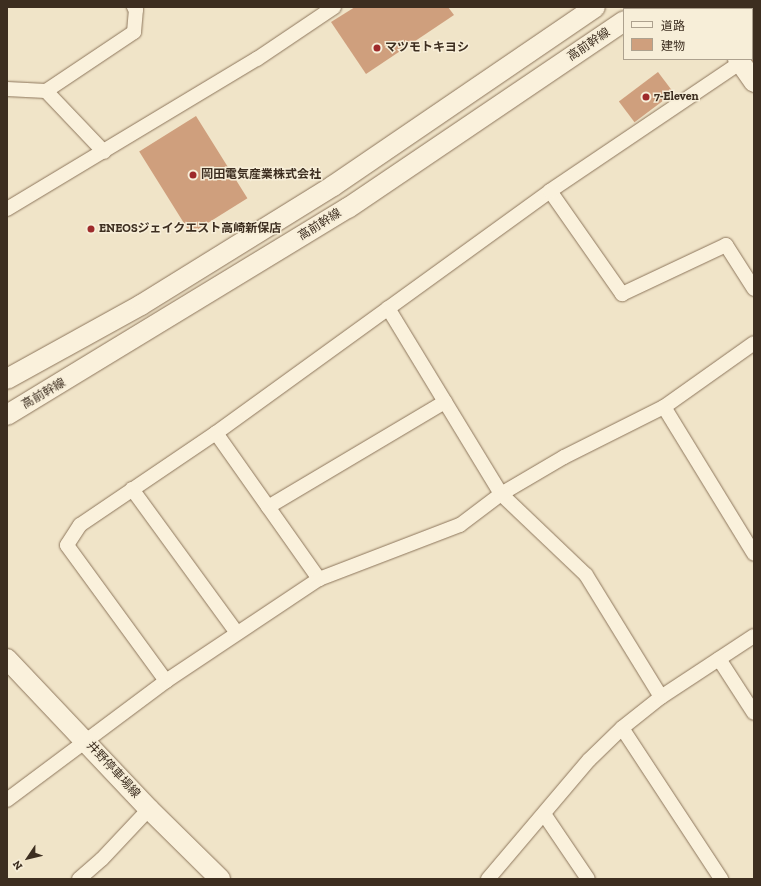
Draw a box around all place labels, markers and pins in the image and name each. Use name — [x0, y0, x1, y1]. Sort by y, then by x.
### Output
place label: マツモトキヨシ — [385, 41, 469, 55]
marker: マツモトキヨシ — [372, 43, 382, 53]
place label: 7-Eleven — [654, 90, 699, 104]
marker: 7-Eleven — [641, 92, 651, 102]
place label: 岡田電気産業株式会社 — [201, 168, 321, 182]
marker: 岡田電気産業株式会社 — [188, 170, 198, 180]
place label: ENEOSジェイクエスト高崎新保店 — [99, 222, 282, 236]
marker: ENEOSジェイクエスト高崎新保店 — [86, 224, 96, 234]

